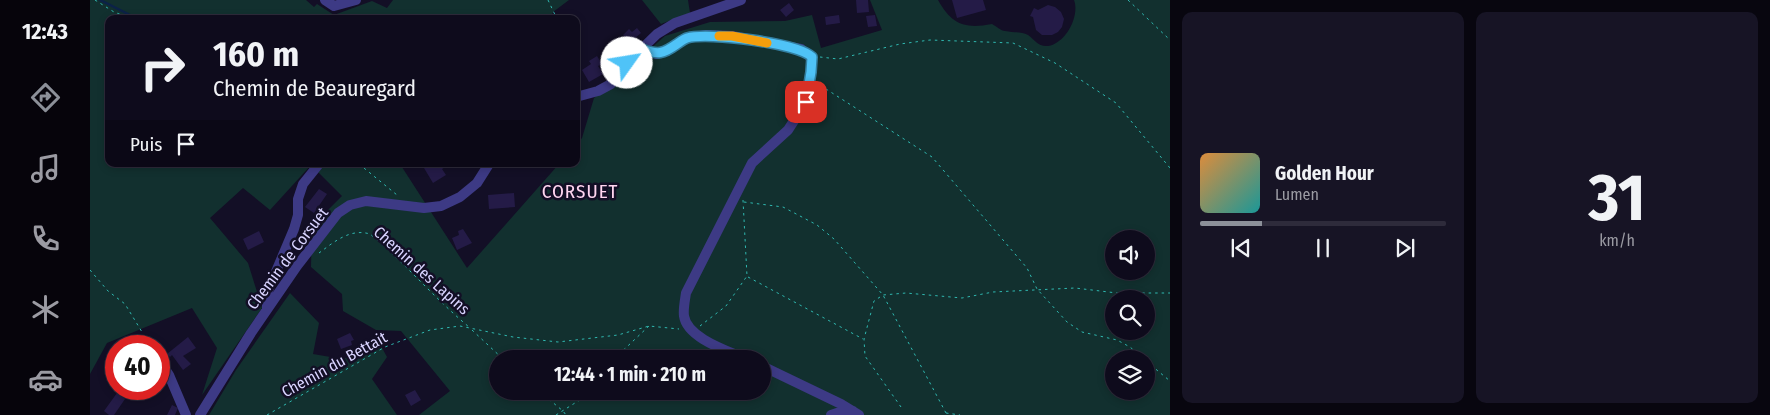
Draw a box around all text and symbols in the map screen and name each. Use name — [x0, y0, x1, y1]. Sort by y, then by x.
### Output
text: 12:43 — [22, 18, 68, 45]
text: 160 m — [213, 33, 299, 75]
icon: right — [130, 35, 195, 100]
position arrow — [600, 36, 652, 88]
text: Chemin de Beauregard — [213, 75, 416, 102]
icon: directions — [28, 80, 63, 115]
pin — [785, 81, 827, 123]
icon: arrive — [792, 88, 820, 116]
icon: arrive — [172, 130, 200, 158]
text: Puis — [130, 133, 162, 156]
icon: music — [28, 151, 63, 186]
text: 31 — [1589, 159, 1645, 237]
text: Golden Hour — [1275, 162, 1374, 185]
district label: CORSUET — [542, 180, 618, 203]
text: Lumen — [1275, 185, 1319, 204]
street label: Chemin de Corsuet — [243, 203, 332, 313]
icon: phone — [28, 221, 63, 256]
street label: Chemin des Lapins — [370, 222, 474, 319]
map controls — [1105, 230, 1155, 400]
button: sound — [1105, 230, 1155, 280]
text: km/h — [1599, 231, 1635, 250]
icon: previous — [1227, 234, 1255, 262]
icon: pause — [1309, 234, 1337, 262]
icon: next — [1391, 234, 1419, 262]
button: search — [1105, 290, 1155, 340]
icon: climate — [28, 292, 63, 327]
street label: Chemin du Bettait — [278, 327, 391, 401]
speed limit sign: 40 — [105, 335, 170, 400]
button: layers — [1105, 350, 1155, 400]
icon: car — [28, 362, 63, 397]
text: 12:44 · 1 min · 210 m — [554, 363, 706, 386]

